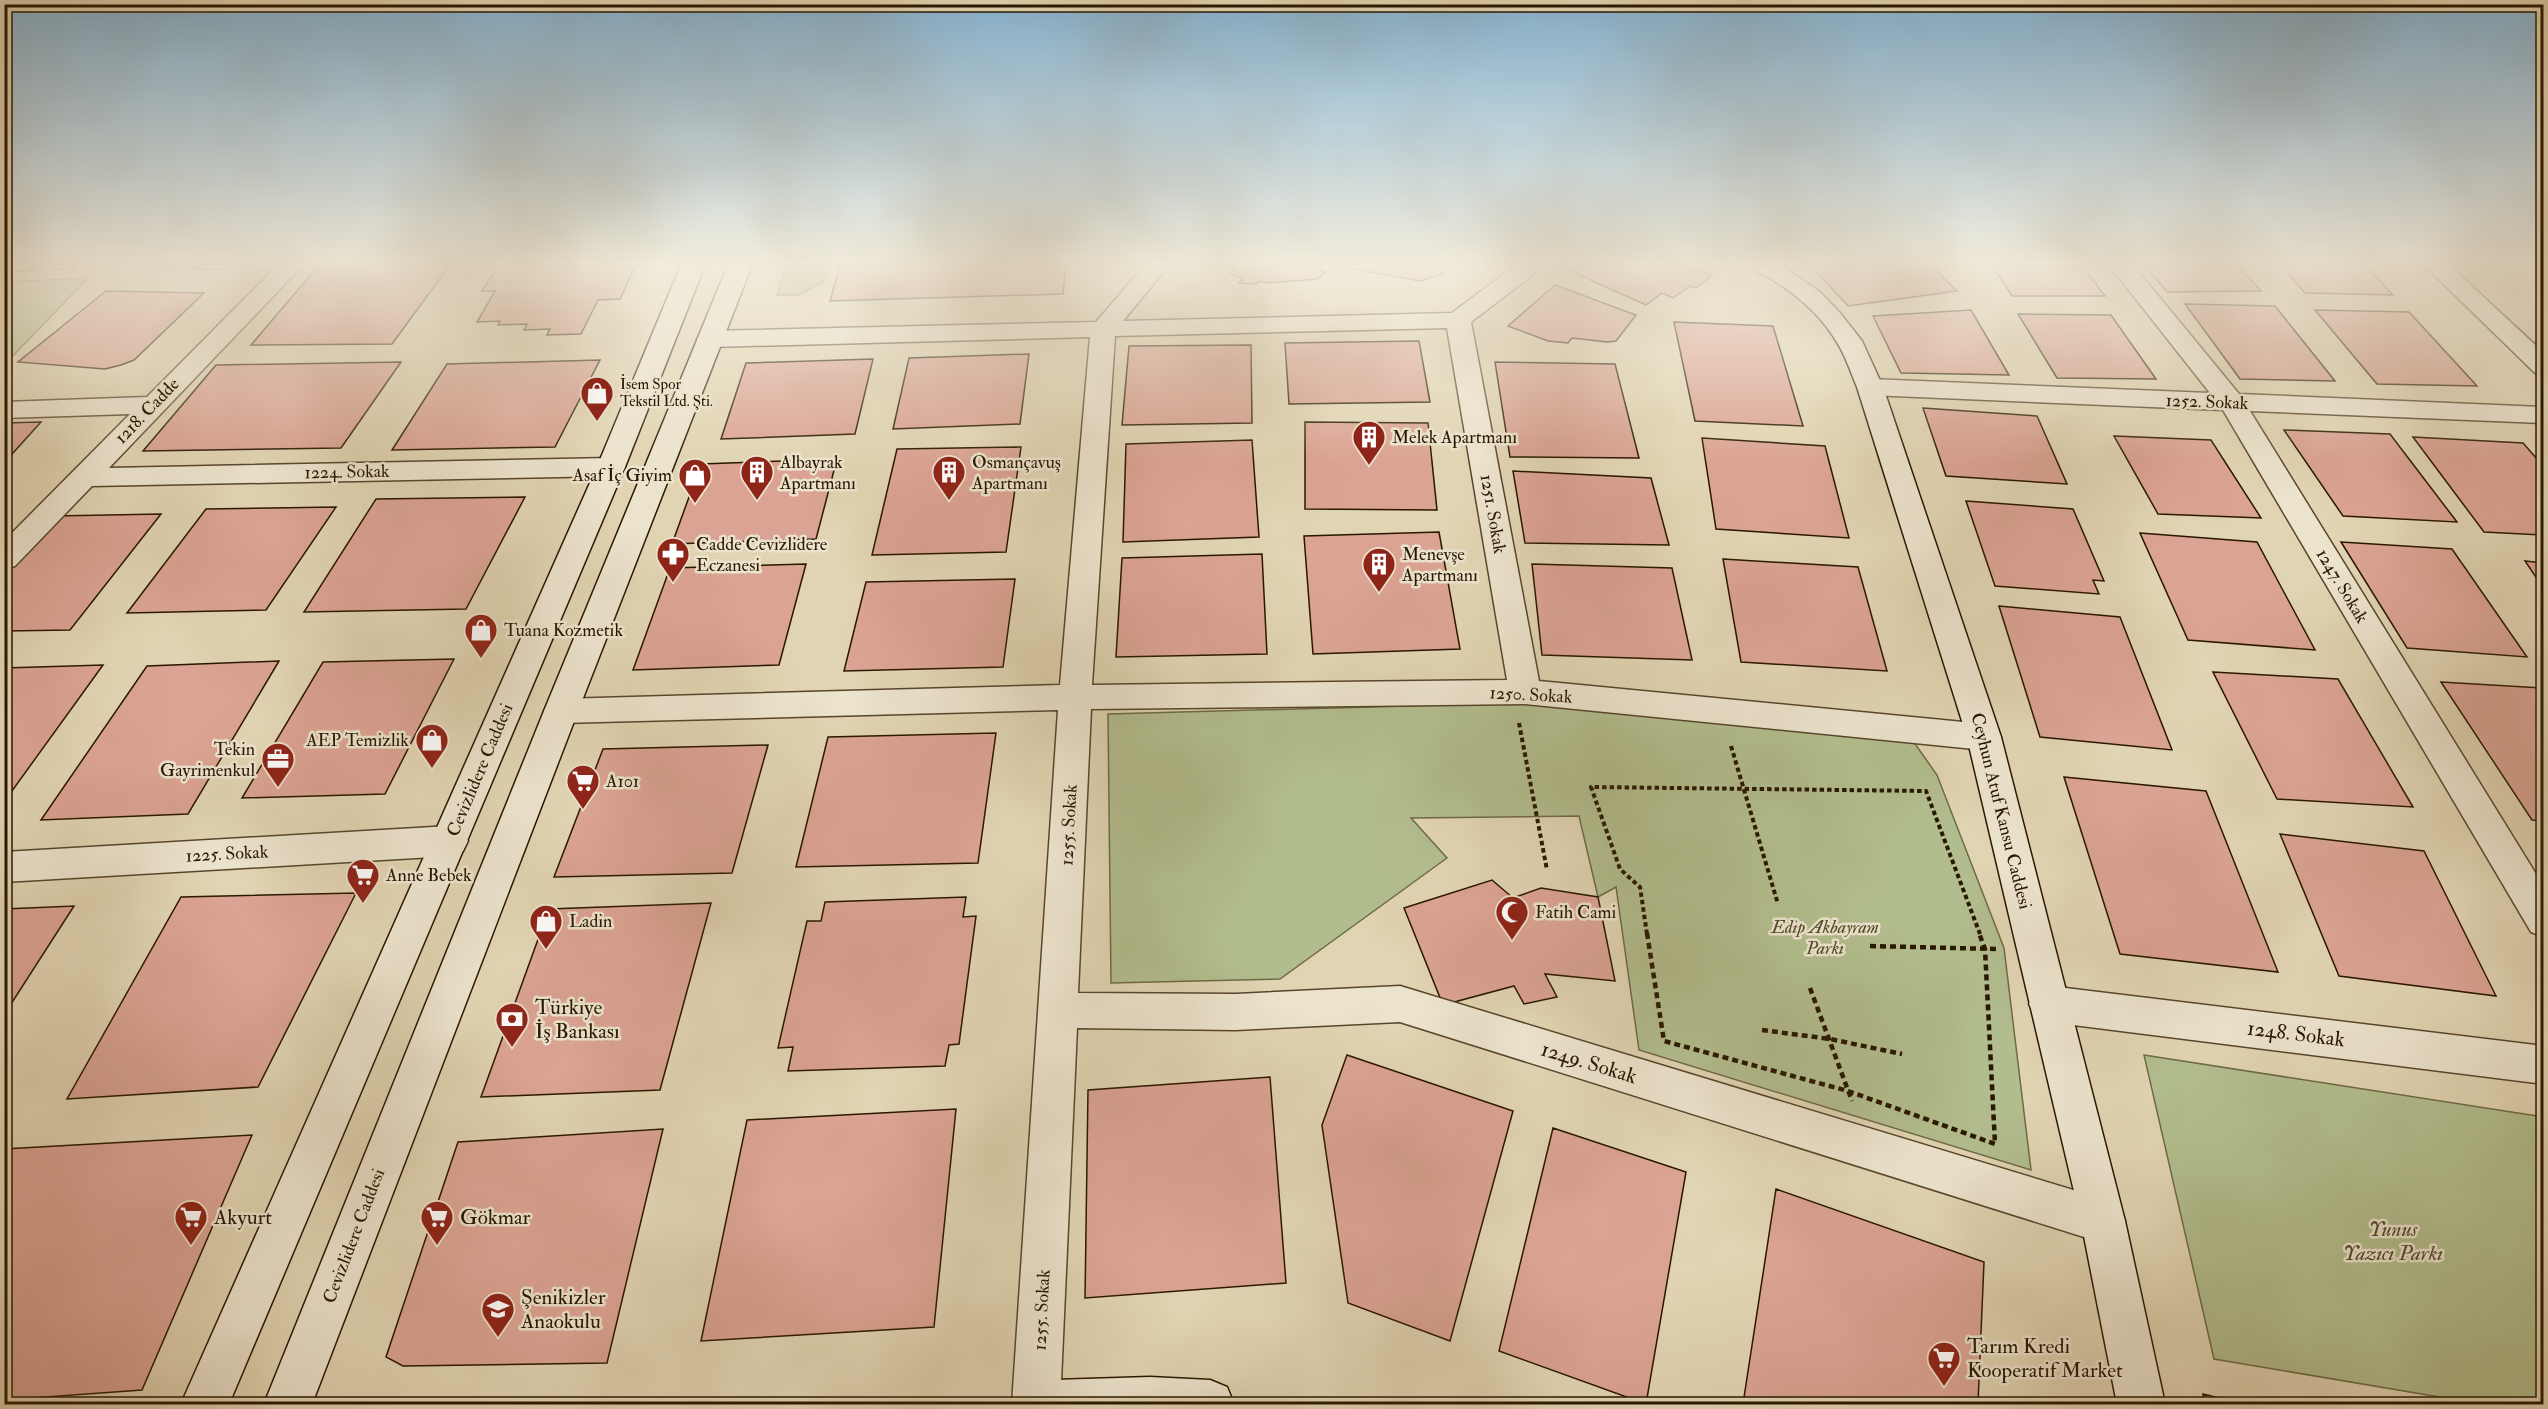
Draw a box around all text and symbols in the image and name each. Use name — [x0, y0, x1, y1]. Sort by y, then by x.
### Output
street label: 1218. Cadde — [110, 373, 185, 449]
place label: İsem Spor Tekstil Ltd. Şti. — [620, 374, 713, 411]
shop icon: İsem Spor Tekstil Ltd. Şti. — [579, 375, 615, 422]
street label: 1252. Sokak — [2165, 389, 2249, 415]
building icon: Melek Apartmanı — [1351, 419, 1387, 466]
place label: Melek Apartmanı — [1392, 426, 1517, 449]
place label: Albayrak Apartmanı — [779, 451, 856, 495]
place label: Osmançavuş Apartmanı — [971, 451, 1061, 495]
building icon: Albayrak Apartmanı — [739, 454, 775, 501]
building icon: Osmançavuş Apartmanı — [931, 454, 967, 501]
shop icon: Asaf İç Giyim — [677, 457, 713, 504]
street label: 1224. Sokak — [304, 460, 390, 484]
place label: Asaf İç Giyim — [572, 464, 672, 487]
street label: 1251. Sokak — [1475, 473, 1511, 556]
place label: Cadde Cevizlidere Eczanesi — [696, 533, 828, 577]
pharmacy icon: Cadde Cevizlidere Eczanesi — [655, 536, 691, 583]
place label: Menevşe Apartmanı — [1401, 543, 1478, 587]
street label: 1247. Sokak — [2311, 544, 2373, 628]
building icon: Menevşe Apartmanı — [1361, 546, 1397, 593]
shop icon: Tuana Kozmetik — [463, 612, 499, 659]
place label: Tuana Kozmetik — [504, 619, 623, 642]
street label: 1250. Sokak — [1489, 681, 1573, 709]
street label: Cevizlidere Caddesi — [442, 700, 518, 840]
street label: Ceyhun Atuf Kansu Caddesi — [1965, 710, 2037, 912]
shop icon: AEP Temizlik — [414, 722, 450, 769]
place label: AEP Temizlik — [305, 729, 409, 752]
place label: Tekin Gayrimenkul — [160, 738, 255, 782]
office icon: Tekin Gayrimenkul — [260, 741, 296, 788]
supermarket icon: A101 — [565, 763, 601, 810]
place label: A101 — [605, 770, 639, 793]
street label: 1255. Sokak — [1055, 783, 1083, 866]
street label: 1225. Sokak — [185, 840, 269, 868]
supermarket icon: Anne Bebek — [345, 857, 381, 904]
place label: Anne Bebek — [385, 864, 472, 887]
mosque icon: Fatih Cami — [1494, 894, 1530, 941]
place label: Fatih Cami — [1535, 901, 1617, 924]
shop icon: Ladin — [528, 903, 564, 950]
place label: Ladin — [569, 910, 612, 933]
park label: Edip Akbayram Parkı — [1770, 916, 1879, 960]
place label: Türkiye İş Bankası — [535, 994, 620, 1045]
bank icon: Türkiye İş Bankası — [494, 1001, 530, 1048]
street label: 1248. Sokak — [2246, 1015, 2346, 1053]
street label: 1249. Sokak — [1538, 1036, 1640, 1090]
street label: Cevizlidere Caddesi — [318, 1165, 390, 1307]
supermarket icon: Akyurt — [173, 1199, 209, 1246]
supermarket icon: Gökmar — [419, 1199, 455, 1246]
place label: Akyurt — [213, 1204, 272, 1231]
place label: Gökmar — [460, 1204, 531, 1231]
park label: Yunus Yazıcı Parkı — [2343, 1216, 2443, 1267]
street label: 1255. Sokak — [1028, 1268, 1056, 1351]
place label: Şenikizler Anaokulu — [520, 1284, 606, 1335]
school or university icon: Şenikizler Anaokulu — [480, 1291, 516, 1338]
place label: Tarım Kredi Kooperatif Market — [1967, 1333, 2123, 1384]
supermarket icon: Tarım Kredi Kooperatif Market — [1926, 1340, 1962, 1387]

